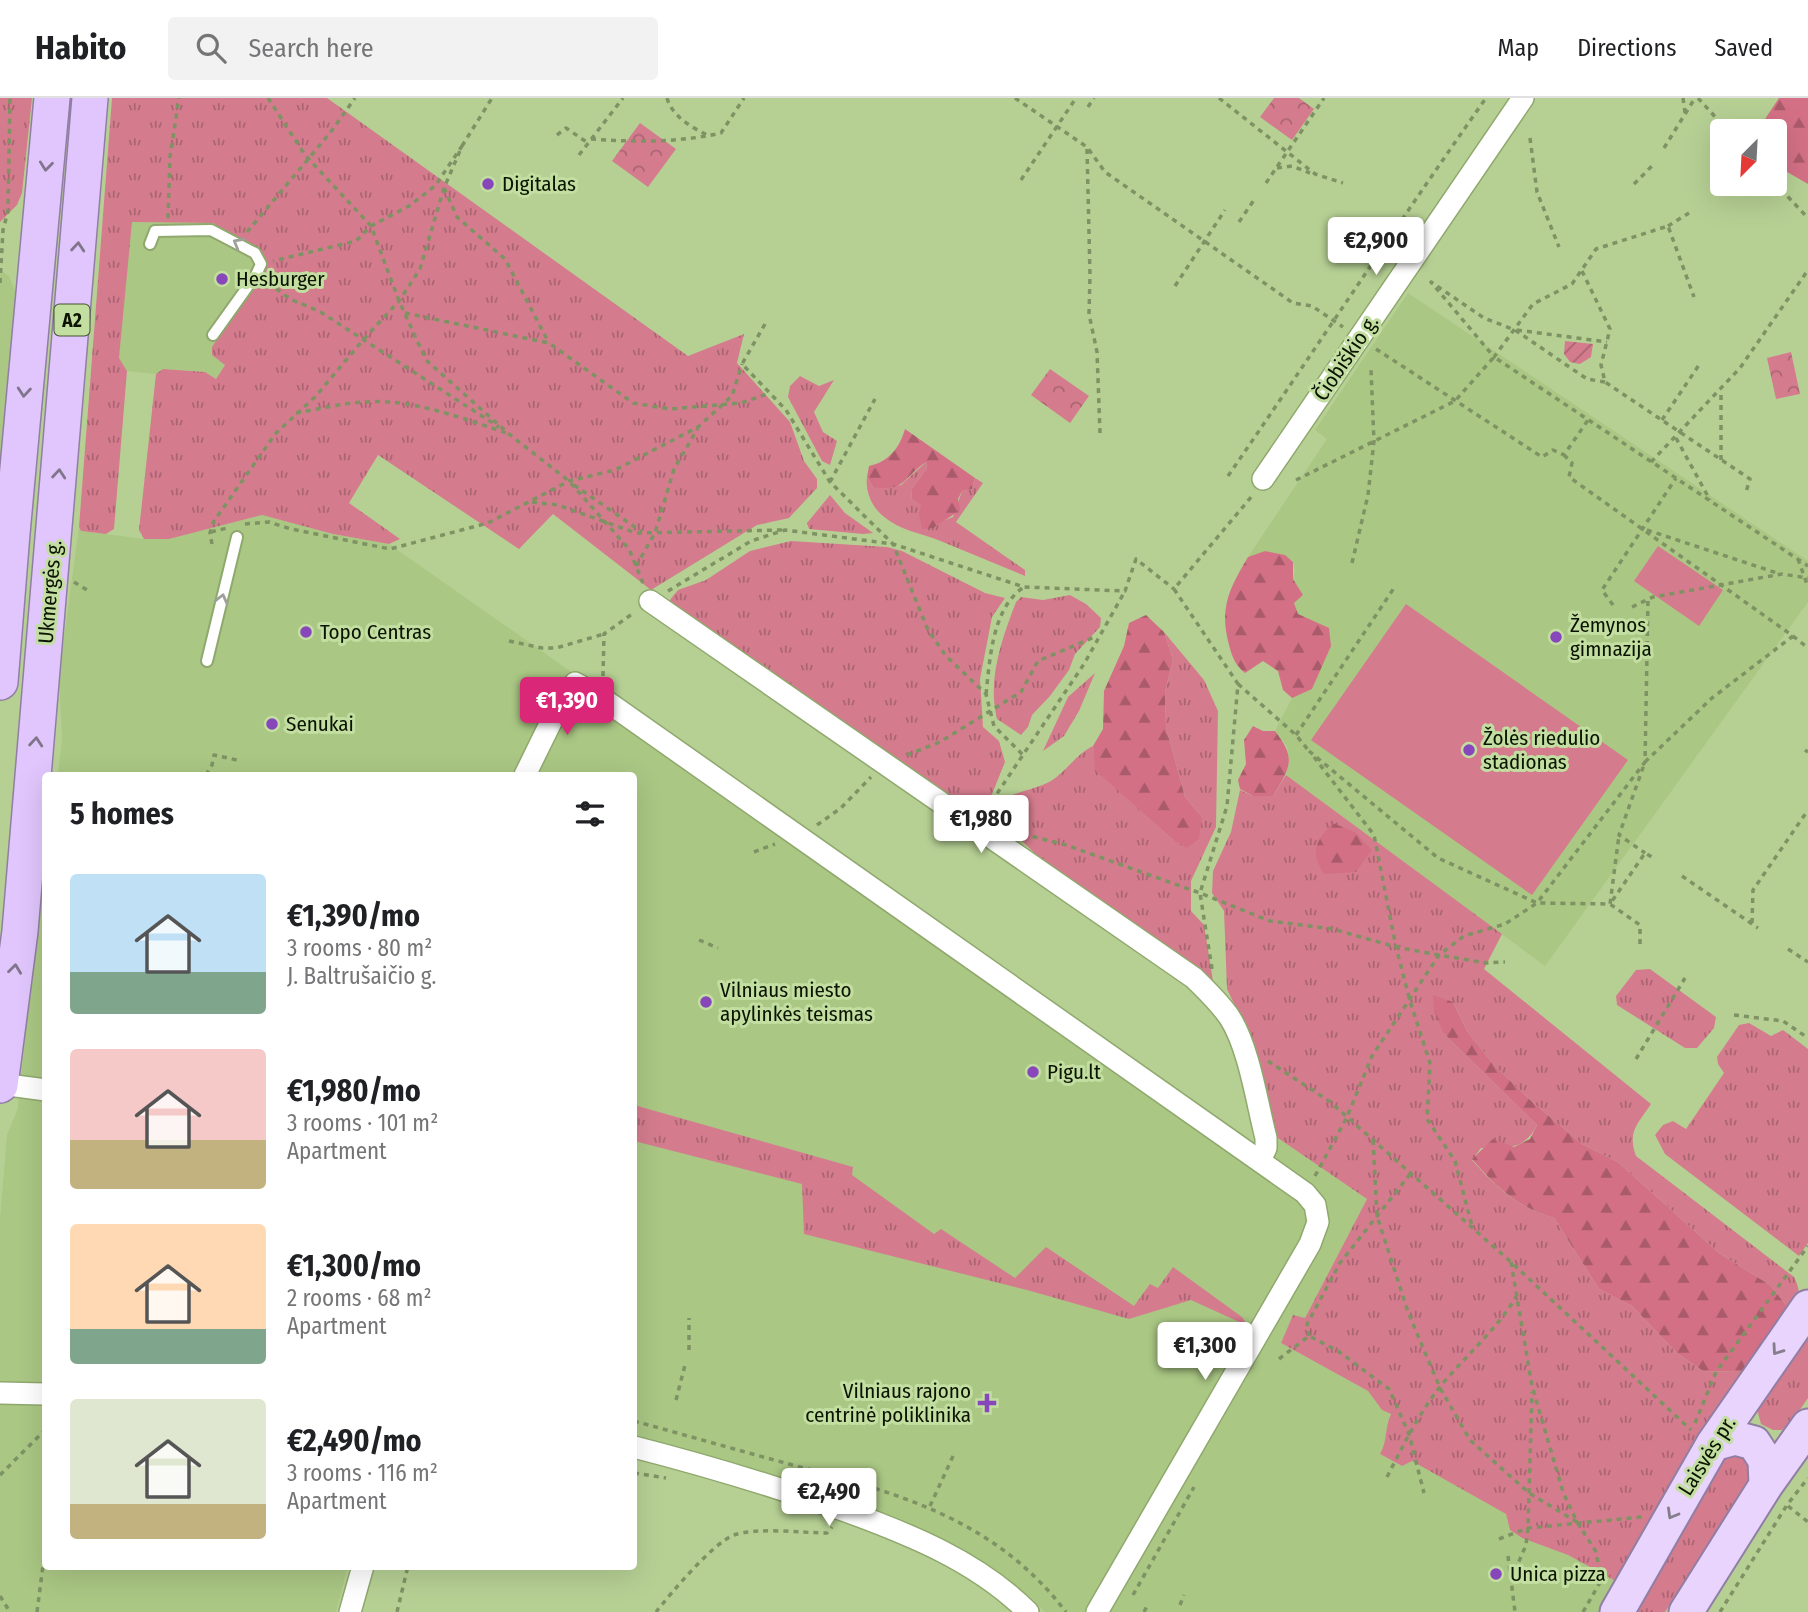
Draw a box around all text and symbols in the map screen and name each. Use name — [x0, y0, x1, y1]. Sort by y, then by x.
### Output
search box — [168, 17, 658, 80]
text: Habito — [35, 28, 126, 68]
icon: search — [192, 29, 230, 67]
text: Search here — [248, 33, 374, 64]
text: Map — [1498, 34, 1539, 62]
text: Directions — [1577, 34, 1676, 62]
text: Saved — [1714, 34, 1773, 62]
north arrow — [1710, 119, 1787, 196]
map controls — [1710, 119, 1787, 196]
one-way arrow — [38, 160, 53, 172]
place label: Digitalas — [502, 171, 576, 197]
marker: Digitalas — [480, 176, 496, 192]
pin: €2,900 — [1319, 218, 1433, 277]
text: €2,900 — [1344, 226, 1408, 254]
one-way arrow — [233, 239, 246, 252]
one-way arrow — [70, 241, 85, 252]
place label: Hesburger — [236, 266, 325, 292]
marker: Hesburger — [214, 271, 230, 287]
road number: A2 — [55, 304, 90, 336]
street label: Čiobiškio g. — [1308, 310, 1384, 406]
one-way arrow — [17, 387, 32, 398]
one-way arrow — [51, 468, 66, 479]
street label: Ukmergės g. — [33, 539, 67, 645]
one-way arrow — [214, 593, 228, 605]
place label: Žemynos gimnazija — [1570, 612, 1652, 662]
place label: Topo Centras — [320, 619, 431, 645]
marker: Topo Centras — [298, 624, 314, 640]
marker: Žemynos gimnazija — [1548, 629, 1564, 645]
pin: €1,390 — [510, 678, 624, 737]
text: €1,390 — [536, 686, 598, 714]
place label: Senukai — [286, 711, 354, 737]
marker: Senukai — [264, 716, 280, 732]
place label: Žolės riedulio stadionas — [1483, 725, 1600, 775]
one-way arrow — [29, 736, 44, 748]
marker: Žolės riedulio stadionas — [1461, 742, 1477, 758]
icon: filters — [571, 795, 609, 833]
text: 5 homes — [70, 796, 174, 832]
pin: €1,980 — [924, 796, 1038, 855]
text: €1,980 — [950, 804, 1012, 832]
text: €1,390/mo — [287, 898, 420, 934]
icon: home — [126, 902, 210, 986]
text: 3 rooms · 80 m² — [287, 934, 432, 962]
text: J. Baltrušaičio g. — [287, 962, 436, 990]
one-way arrow — [7, 963, 22, 974]
place label: Vilniaus miesto apylinkės teismas — [720, 977, 873, 1027]
marker: Vilniaus miesto apylinkės teismas — [698, 994, 714, 1010]
place label: Pigu.lt — [1047, 1059, 1101, 1085]
marker: Pigu.lt — [1025, 1064, 1041, 1080]
text: €1,980/mo — [287, 1073, 421, 1109]
icon: home — [126, 1077, 210, 1161]
text: 3 rooms · 101 m² — [287, 1109, 438, 1137]
text: Apartment — [287, 1137, 387, 1165]
text: €1,300/mo — [287, 1248, 421, 1284]
icon: home — [126, 1252, 210, 1336]
text: 2 rooms · 68 m² — [287, 1284, 432, 1312]
text: Apartment — [287, 1312, 387, 1340]
pin: €1,300 — [1148, 1322, 1262, 1382]
text: €1,300 — [1174, 1331, 1236, 1359]
one-way arrow — [1773, 1342, 1785, 1355]
place label: Vilniaus rajono centrinė poliklinika — [805, 1378, 971, 1428]
marker: Vilniaus rajono centrinė poliklinika — [977, 1393, 997, 1413]
street label: Laisvės pr. — [1673, 1412, 1741, 1500]
text: €2,490/mo — [287, 1423, 422, 1459]
icon: home — [126, 1427, 210, 1511]
text: 3 rooms · 116 m² — [287, 1459, 438, 1487]
pin: €2,490 — [772, 1468, 886, 1528]
text: €2,490 — [797, 1477, 861, 1505]
text: Apartment — [287, 1487, 387, 1515]
one-way arrow — [1667, 1507, 1680, 1520]
place label: Unica pizza — [1510, 1561, 1606, 1587]
marker: Unica pizza — [1488, 1566, 1504, 1582]

